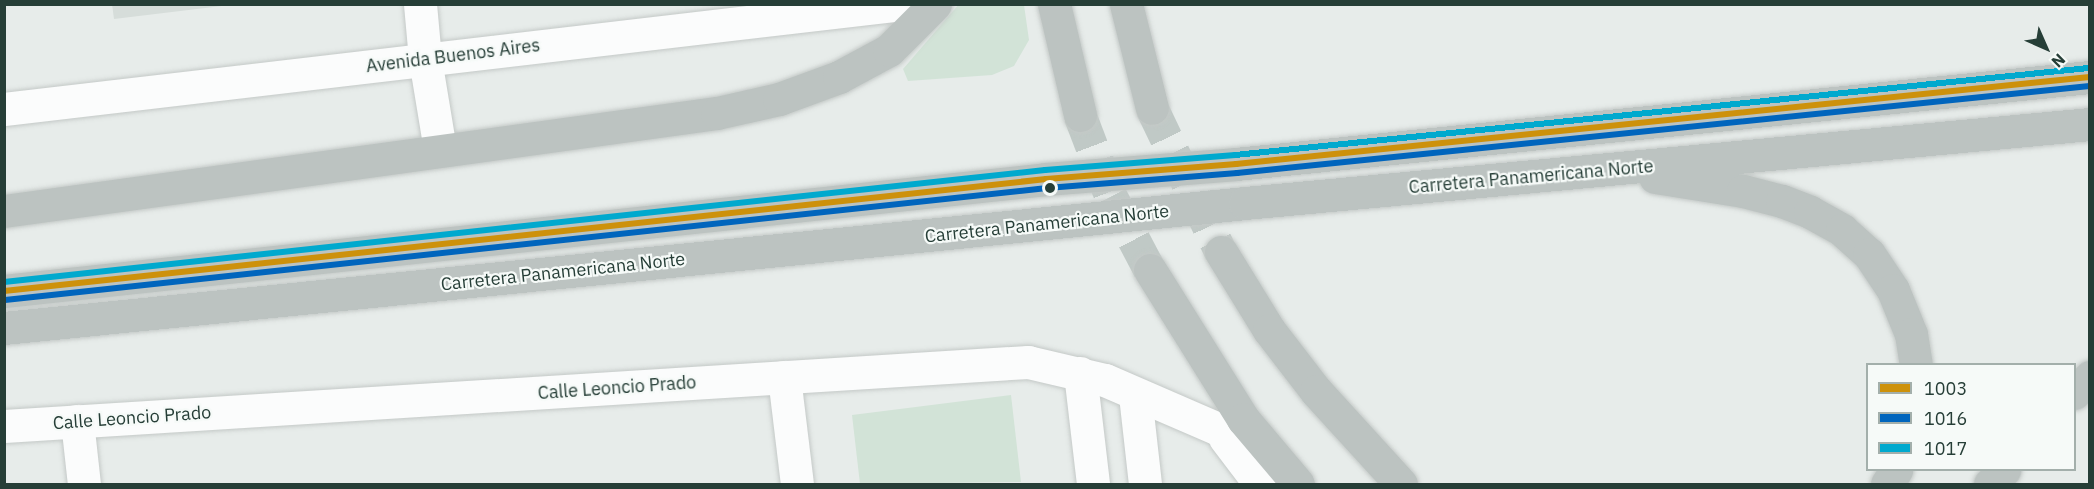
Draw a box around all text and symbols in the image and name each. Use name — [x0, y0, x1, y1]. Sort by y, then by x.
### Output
north arrow — [2016, 18, 2076, 78]
street label: Avenida Buenos Aires — [365, 35, 541, 77]
text: N — [2048, 50, 2070, 72]
street label: Carretera Panamericana Norte — [1408, 156, 1654, 198]
unlabelled marker — [1044, 182, 1056, 194]
street label: Carretera Panamericana Norte — [924, 200, 1170, 248]
street label: Carretera Panamericana Norte — [440, 248, 686, 296]
legend — [1866, 363, 2076, 471]
street label: Calle Leoncio Prado — [537, 372, 697, 404]
text: 1003 — [1924, 377, 1967, 400]
street label: Calle Leoncio Prado — [52, 402, 212, 434]
text: 1016 — [1924, 407, 1967, 430]
text: 1017 — [1924, 437, 1967, 460]

